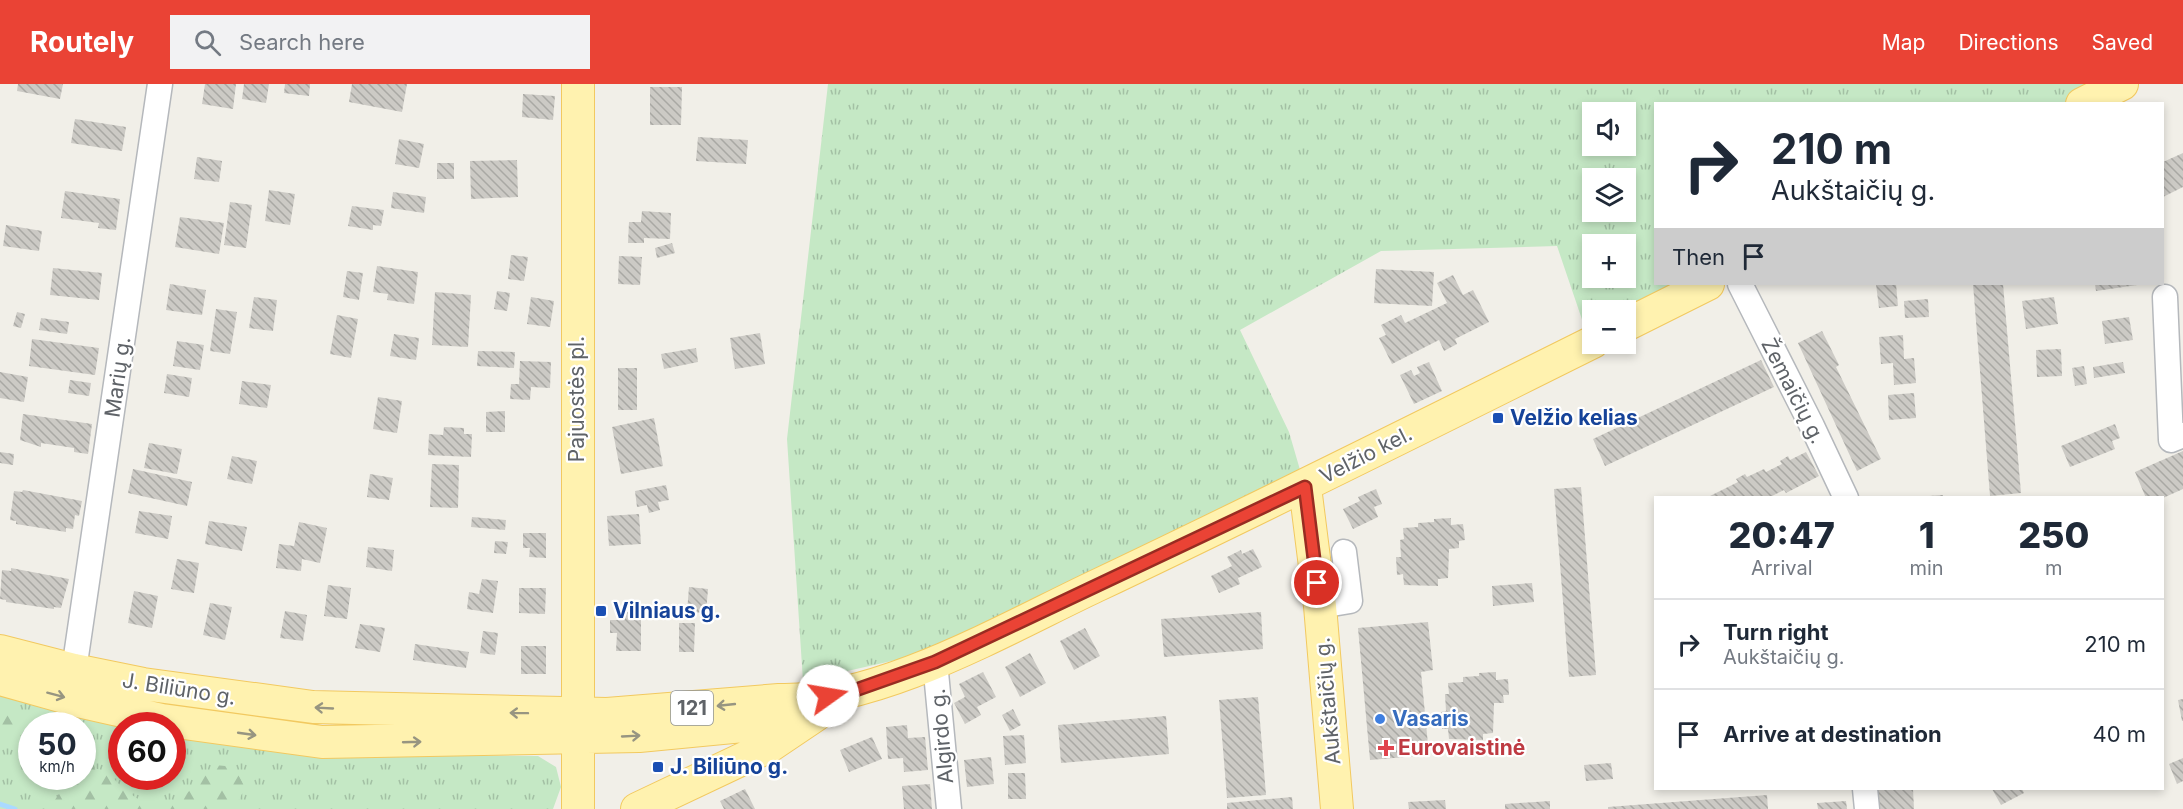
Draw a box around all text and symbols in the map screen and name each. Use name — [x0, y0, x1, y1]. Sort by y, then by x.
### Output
search box — [170, 15, 590, 69]
text: Routely — [30, 25, 134, 59]
icon: search — [191, 26, 224, 59]
text: Search here — [239, 29, 365, 55]
text: Map — [1882, 30, 1925, 55]
text: Directions — [1958, 30, 2059, 55]
text: Saved — [2092, 30, 2153, 55]
map controls — [1582, 102, 1636, 354]
button: sound — [1582, 102, 1636, 156]
text: 210 m — [1771, 123, 1892, 174]
icon: right — [1672, 126, 1750, 204]
button: layers — [1582, 168, 1636, 222]
text: Aukštaičių g. — [1771, 174, 1935, 207]
button: + — [1582, 234, 1636, 288]
icon: arrive — [1737, 240, 1770, 273]
text: Then — [1672, 244, 1725, 270]
button: − — [1582, 300, 1636, 354]
street label: Žemaičių g. — [1756, 333, 1832, 448]
street label: Marių g. — [99, 335, 136, 419]
street label: Pajuostės pl. — [564, 336, 589, 462]
place label: Velžio kelias — [1510, 405, 1638, 430]
marker: Velžio kelias — [1491, 411, 1505, 425]
street label: Velžio kel. — [1315, 421, 1416, 488]
text: 20:47 — [1728, 513, 1835, 557]
text: 1 — [1919, 513, 1935, 557]
text: 250 — [2018, 513, 2090, 557]
text: Arrival — [1751, 556, 1813, 580]
text: min — [1909, 556, 1944, 580]
text: m — [2045, 556, 2063, 580]
pin — [1291, 557, 1342, 608]
icon: arrive — [1300, 566, 1333, 599]
place label: Vilniaus g. — [613, 598, 721, 623]
marker: Vilniaus g. — [594, 604, 608, 618]
text: Turn right — [1723, 619, 1829, 645]
icon: right — [1672, 628, 1705, 661]
text: 210 m — [2084, 631, 2146, 657]
street label: Aukštaičių g. — [1309, 636, 1346, 766]
text: Aukštaičių g. — [1723, 645, 1845, 669]
position arrow — [796, 664, 860, 728]
street label: J. Biliūno g. — [121, 667, 238, 710]
street label: Algirdo g. — [925, 687, 958, 785]
one-way arrow — [46, 690, 65, 701]
road number: 121 — [671, 691, 713, 725]
one-way arrow — [717, 700, 737, 711]
one-way arrow — [315, 703, 335, 714]
place label: Vasaris — [1392, 706, 1469, 731]
one-way arrow — [510, 707, 530, 719]
speed limit sign: 60 — [108, 712, 186, 790]
marker: Vasaris — [1373, 712, 1387, 726]
icon: arrive — [1672, 718, 1705, 751]
text: Arrive at destination — [1723, 721, 1942, 747]
text: 40 m — [2092, 721, 2146, 747]
text: 50 — [37, 726, 77, 762]
one-way arrow — [237, 728, 257, 739]
one-way arrow — [621, 731, 641, 742]
place label: Eurovaistinė — [1398, 735, 1525, 760]
one-way arrow — [401, 736, 421, 748]
marker: Eurovaistinė — [1379, 741, 1393, 755]
place label: J. Biliūno g. — [670, 754, 788, 779]
text: km/h — [39, 757, 75, 776]
marker: J. Biliūno g. — [651, 760, 665, 774]

